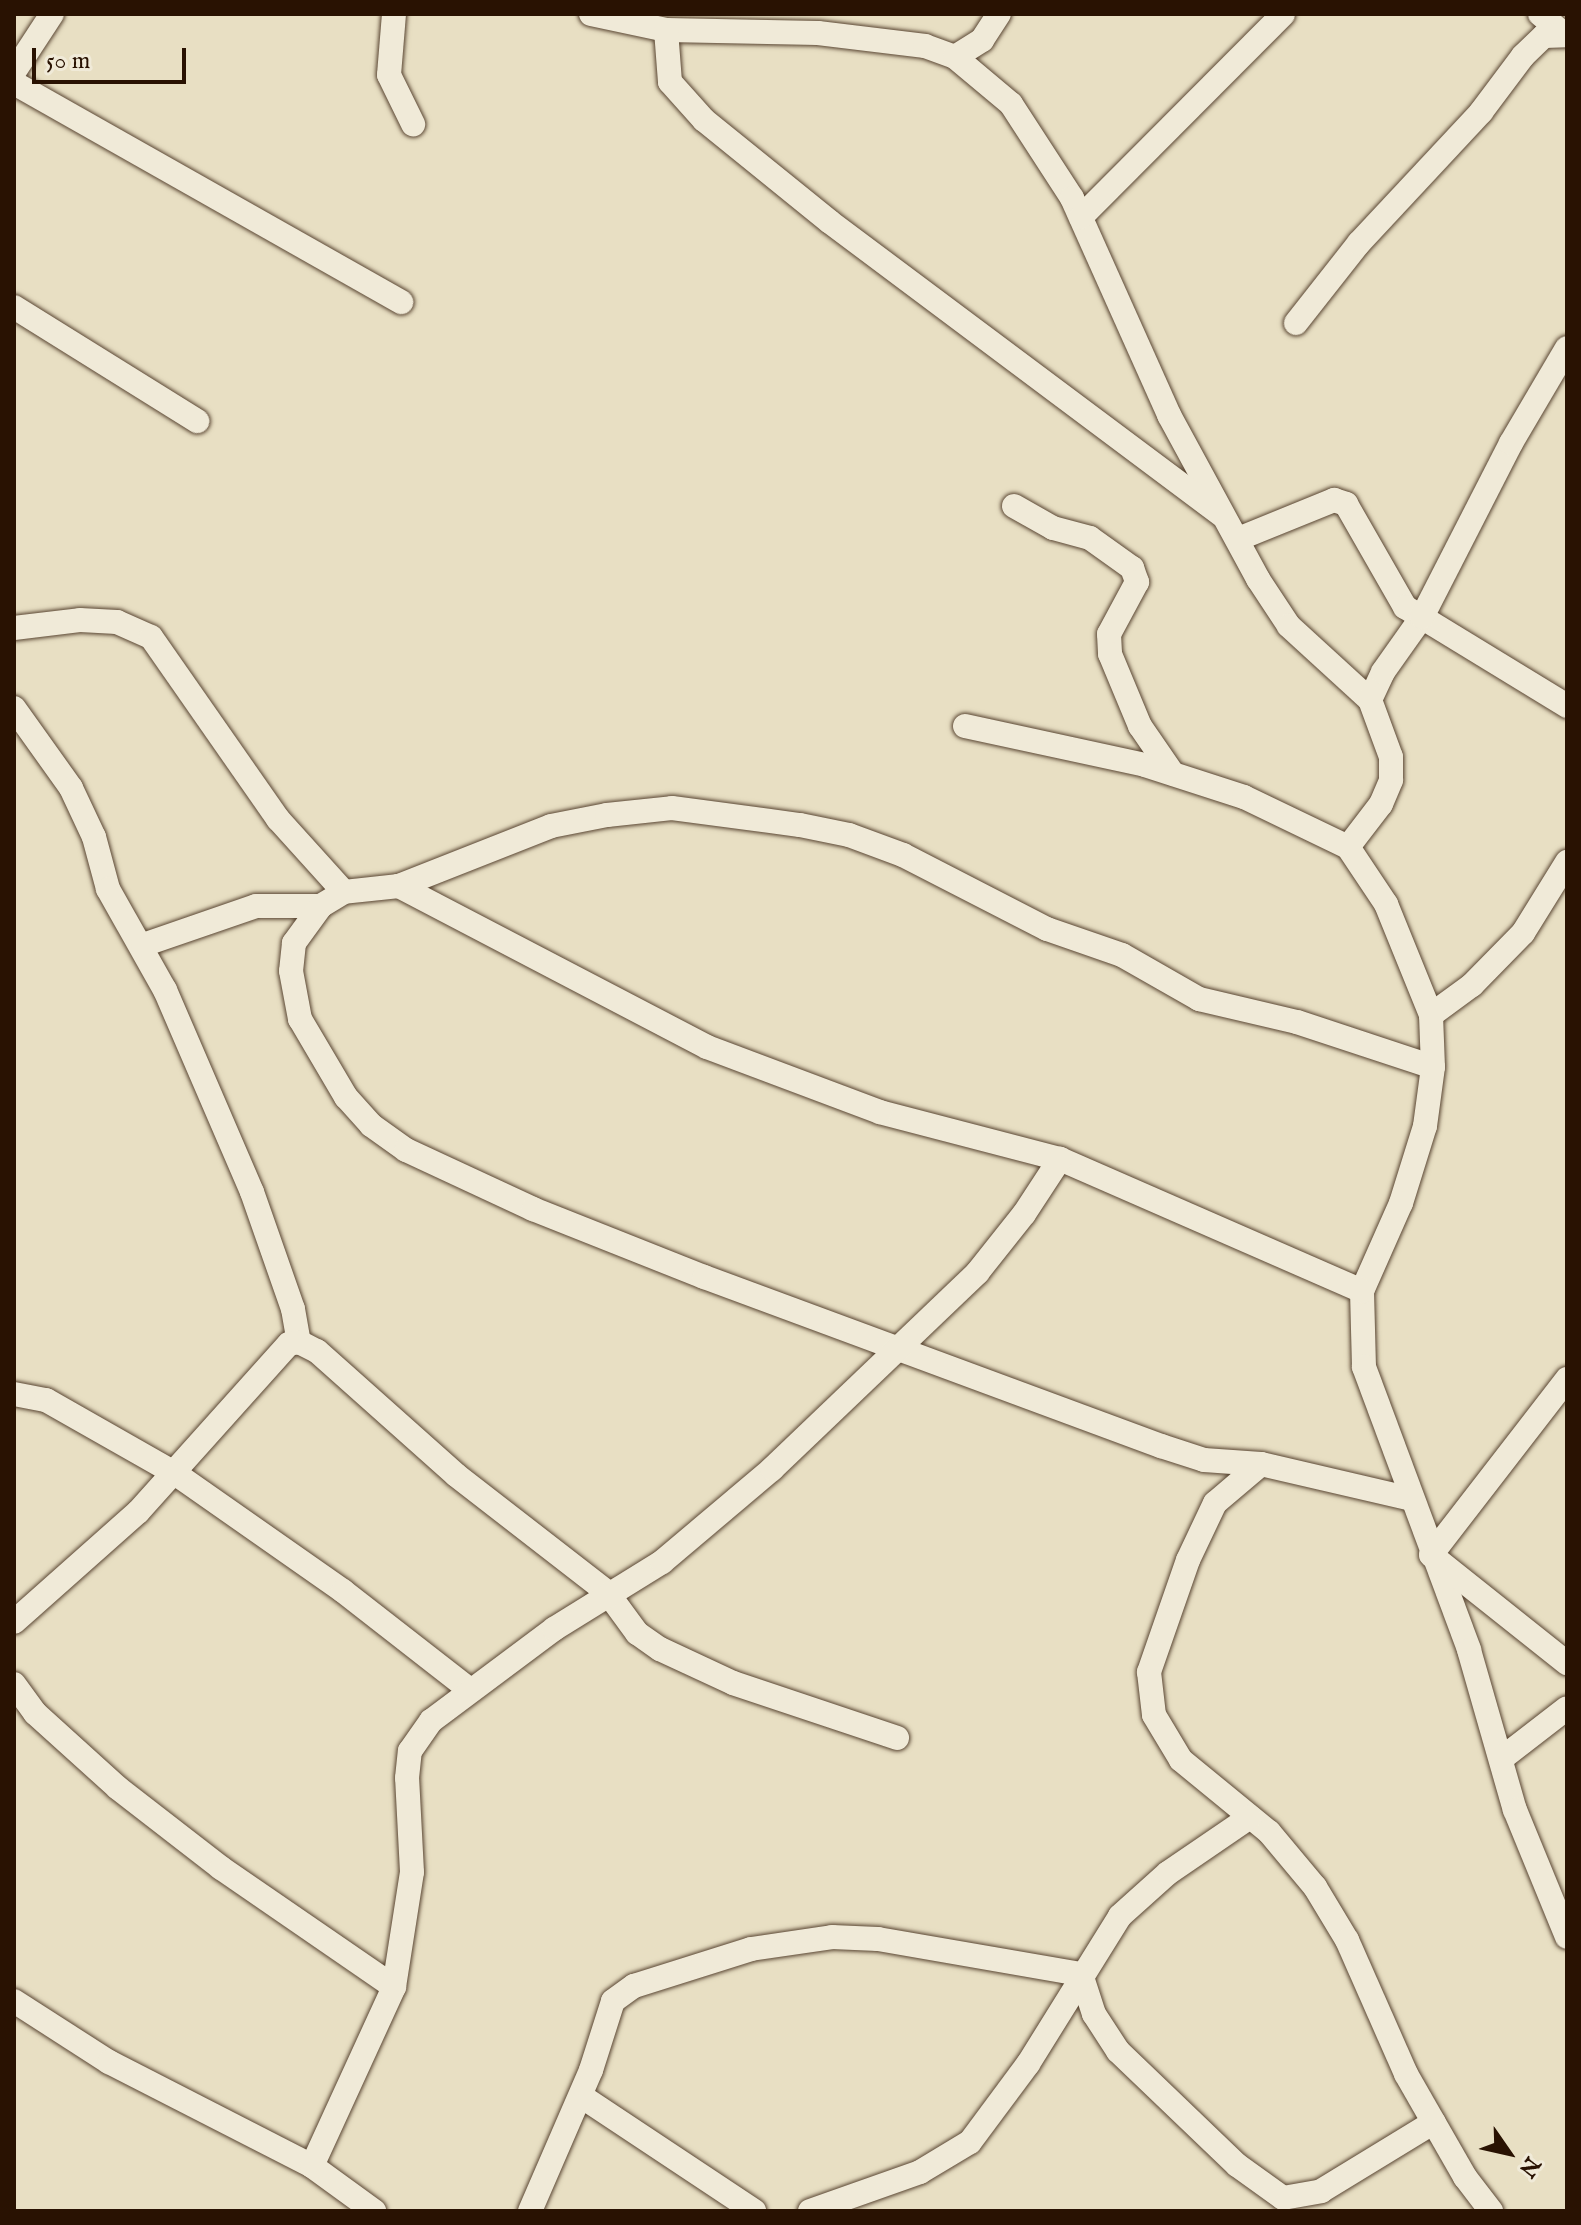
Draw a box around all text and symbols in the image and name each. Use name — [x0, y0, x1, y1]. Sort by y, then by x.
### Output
scale bar — [36, 32, 190, 82]
text: 50 m — [46, 46, 90, 77]
north arrow — [1469, 2113, 1549, 2193]
text: N — [1512, 2151, 1546, 2182]

